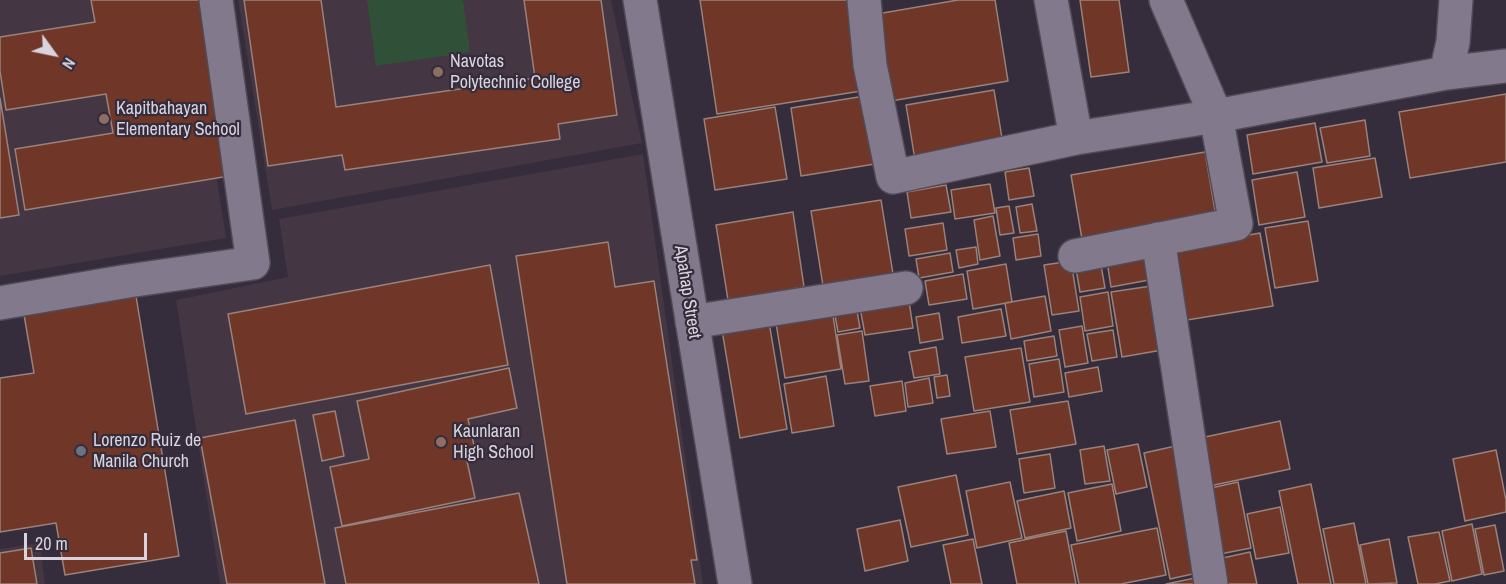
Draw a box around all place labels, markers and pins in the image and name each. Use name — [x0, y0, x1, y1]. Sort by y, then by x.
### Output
place label: Navotas Polytechnic College — [450, 51, 580, 94]
marker: Navotas Polytechnic College — [431, 65, 445, 79]
place label: Kapitbahayan Elementary School — [116, 98, 240, 140]
marker: Kapitbahayan Elementary School — [97, 112, 111, 126]
place label: Kaunlaran High School — [453, 421, 533, 464]
place label: Lorenzo Ruiz de Manila Church — [93, 430, 201, 472]
marker: Kaunlaran High School — [434, 435, 448, 449]
marker: Lorenzo Ruiz de Manila Church — [74, 444, 88, 458]

